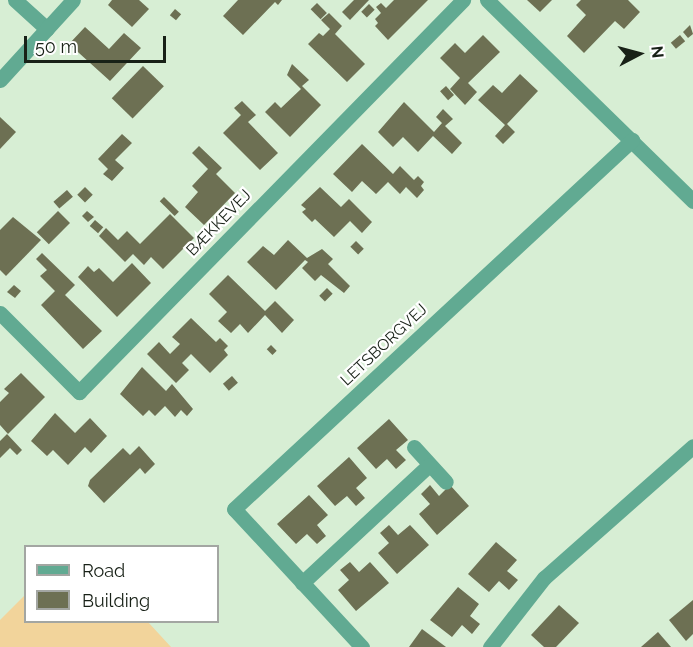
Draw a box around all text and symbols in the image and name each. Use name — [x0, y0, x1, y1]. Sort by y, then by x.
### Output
scale bar — [27, 24, 170, 62]
north arrow — [609, 24, 669, 84]
text: 50 m — [35, 36, 77, 57]
text: N — [647, 45, 667, 59]
street label: BÆKKEVEJ — [183, 186, 255, 260]
street label: LETSBORGVEJ — [337, 300, 431, 390]
legend — [24, 545, 219, 623]
text: Road — [82, 560, 125, 581]
text: Building — [82, 590, 150, 611]

